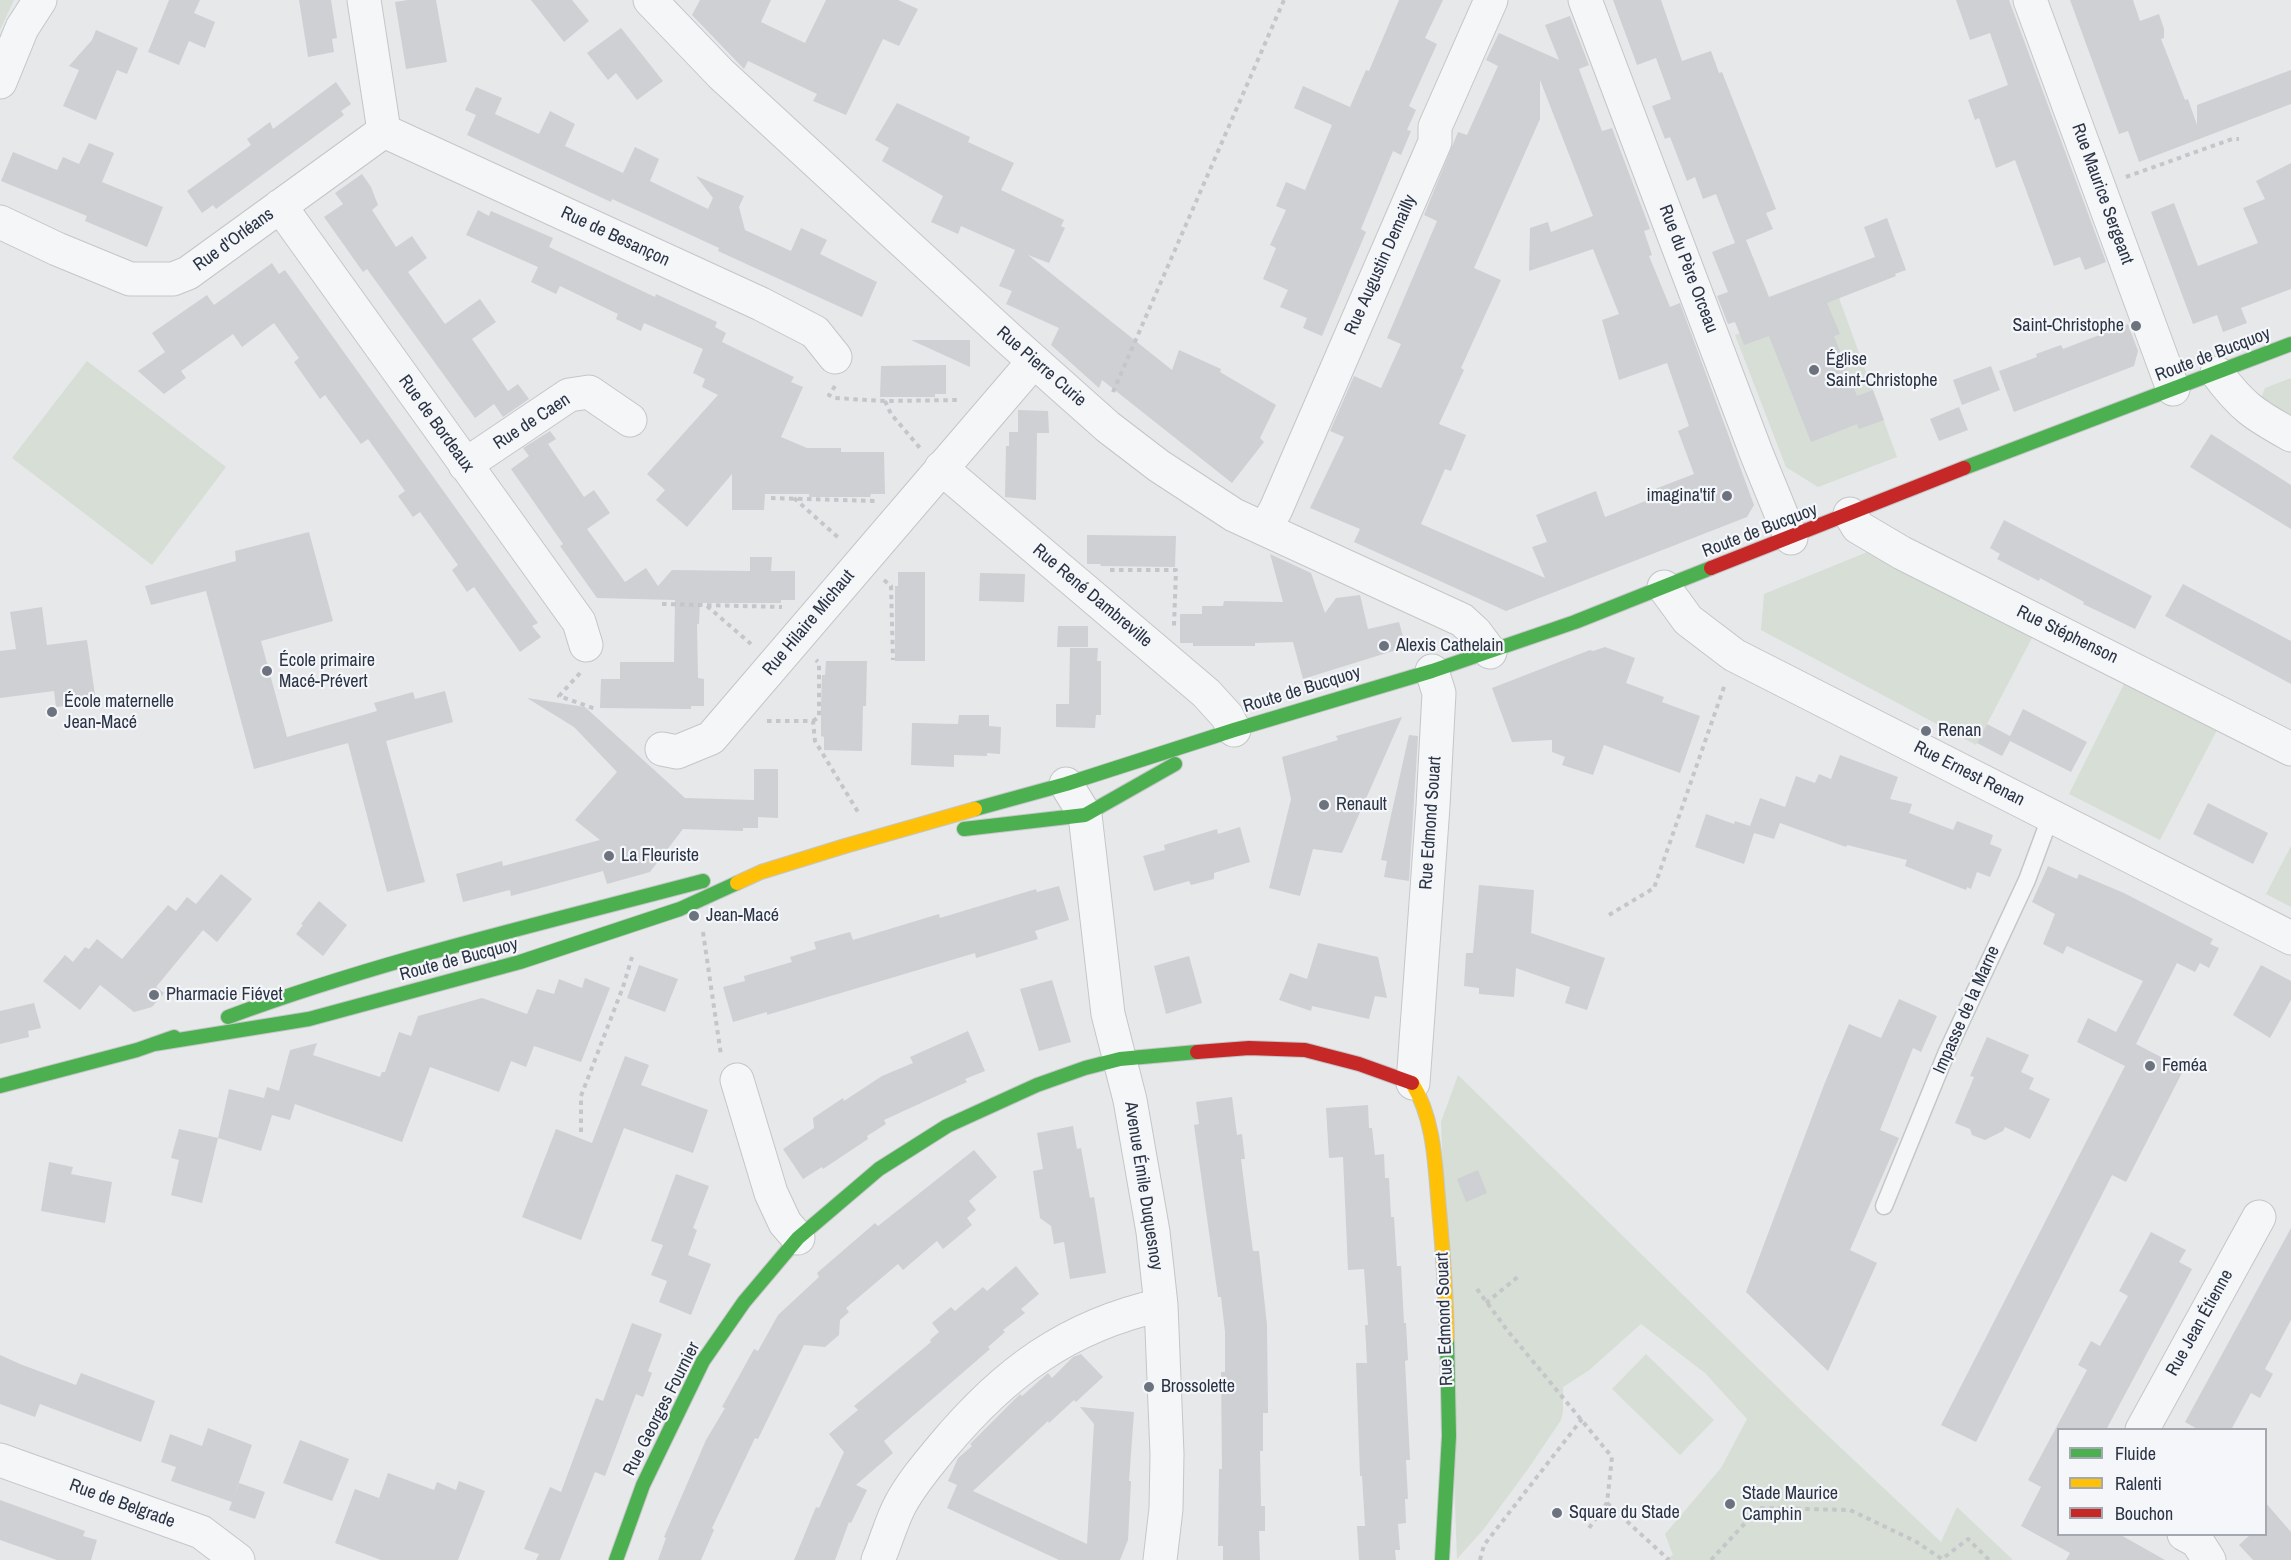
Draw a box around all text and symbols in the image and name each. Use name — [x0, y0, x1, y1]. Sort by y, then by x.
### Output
street label: Rue Maurice Sergeant — [2066, 121, 2138, 267]
street label: Rue Augustin Demailly — [1340, 192, 1422, 338]
street label: Rue de Besançon — [557, 202, 673, 272]
street label: Rue du Père Orceau — [1654, 202, 1722, 336]
street label: Rue d'Orléans — [190, 204, 278, 276]
place label: Saint-Christophe — [2012, 315, 2124, 337]
marker: Saint-Christophe — [2129, 319, 2143, 333]
street label: Rue Pierre Curie — [992, 322, 1090, 412]
street label: Route de Bucquoy — [2152, 323, 2274, 387]
place label: Église Saint-Christophe — [1826, 349, 1938, 392]
marker: Église Saint-Christophe — [1807, 363, 1821, 377]
street label: Rue de Bordeaux — [394, 371, 478, 477]
street label: Rue de Caen — [490, 389, 574, 455]
place label: imagina'tif — [1647, 485, 1715, 507]
marker: imagina'tif — [1720, 489, 1734, 503]
street label: Route de Bucquoy — [1699, 499, 1821, 563]
street label: Rue René Dambreville — [1028, 540, 1156, 652]
street label: Rue Hilaire Michaut — [759, 566, 859, 680]
street label: Rue Stéphenson — [2013, 601, 2121, 669]
place label: Alexis Cathelain — [1396, 635, 1503, 657]
marker: Alexis Cathelain — [1377, 639, 1391, 653]
place label: École primaire Macé-Prévert — [279, 650, 375, 692]
street label: Route de Bucquoy — [1241, 662, 1363, 718]
marker: École primaire Macé-Prévert — [260, 664, 274, 678]
place label: École maternelle Jean-Macé — [64, 691, 174, 734]
marker: École maternelle Jean-Macé — [45, 705, 59, 719]
place label: Renan — [1938, 720, 1981, 742]
marker: Renan — [1919, 724, 1933, 738]
street label: Rue Ernest Renan — [1910, 737, 2028, 811]
street label: Rue Edmond Souart — [1416, 756, 1446, 890]
place label: Renault — [1336, 794, 1387, 816]
marker: Renault — [1317, 798, 1331, 812]
place label: La Fleuriste — [621, 845, 699, 867]
marker: La Fleuriste — [602, 849, 616, 863]
place label: Jean-Macé — [706, 905, 779, 927]
marker: Jean-Macé — [687, 909, 701, 923]
street label: Route de Bucquoy — [398, 934, 520, 986]
street label: Impasse de la Marne — [1929, 943, 2005, 1077]
place label: Pharmacie Fiévet — [166, 984, 282, 1006]
marker: Pharmacie Fiévet — [147, 988, 161, 1002]
place label: Feméa — [2162, 1055, 2207, 1077]
marker: Feméa — [2143, 1059, 2157, 1073]
street label: Avenue Émile Duquesnoy — [1119, 1100, 1167, 1272]
street label: Rue Edmond Souart — [1432, 1252, 1458, 1386]
street label: Rue Jean Étienne — [2162, 1266, 2238, 1380]
street label: Rue Georges Fournier — [619, 1339, 705, 1479]
place label: Brossolette — [1161, 1376, 1235, 1398]
marker: Brossolette — [1142, 1380, 1156, 1394]
legend — [2057, 1428, 2267, 1536]
text: Fluide — [2115, 1441, 2156, 1466]
text: Ralenti — [2115, 1471, 2162, 1496]
street label: Rue de Belgrade — [66, 1475, 178, 1533]
place label: Stade Maurice Camphin — [1742, 1483, 1838, 1526]
marker: Stade Maurice Camphin — [1723, 1497, 1737, 1511]
text: Bouchon — [2115, 1501, 2173, 1526]
place label: Square du Stade — [1569, 1502, 1680, 1524]
marker: Square du Stade — [1550, 1506, 1564, 1520]

